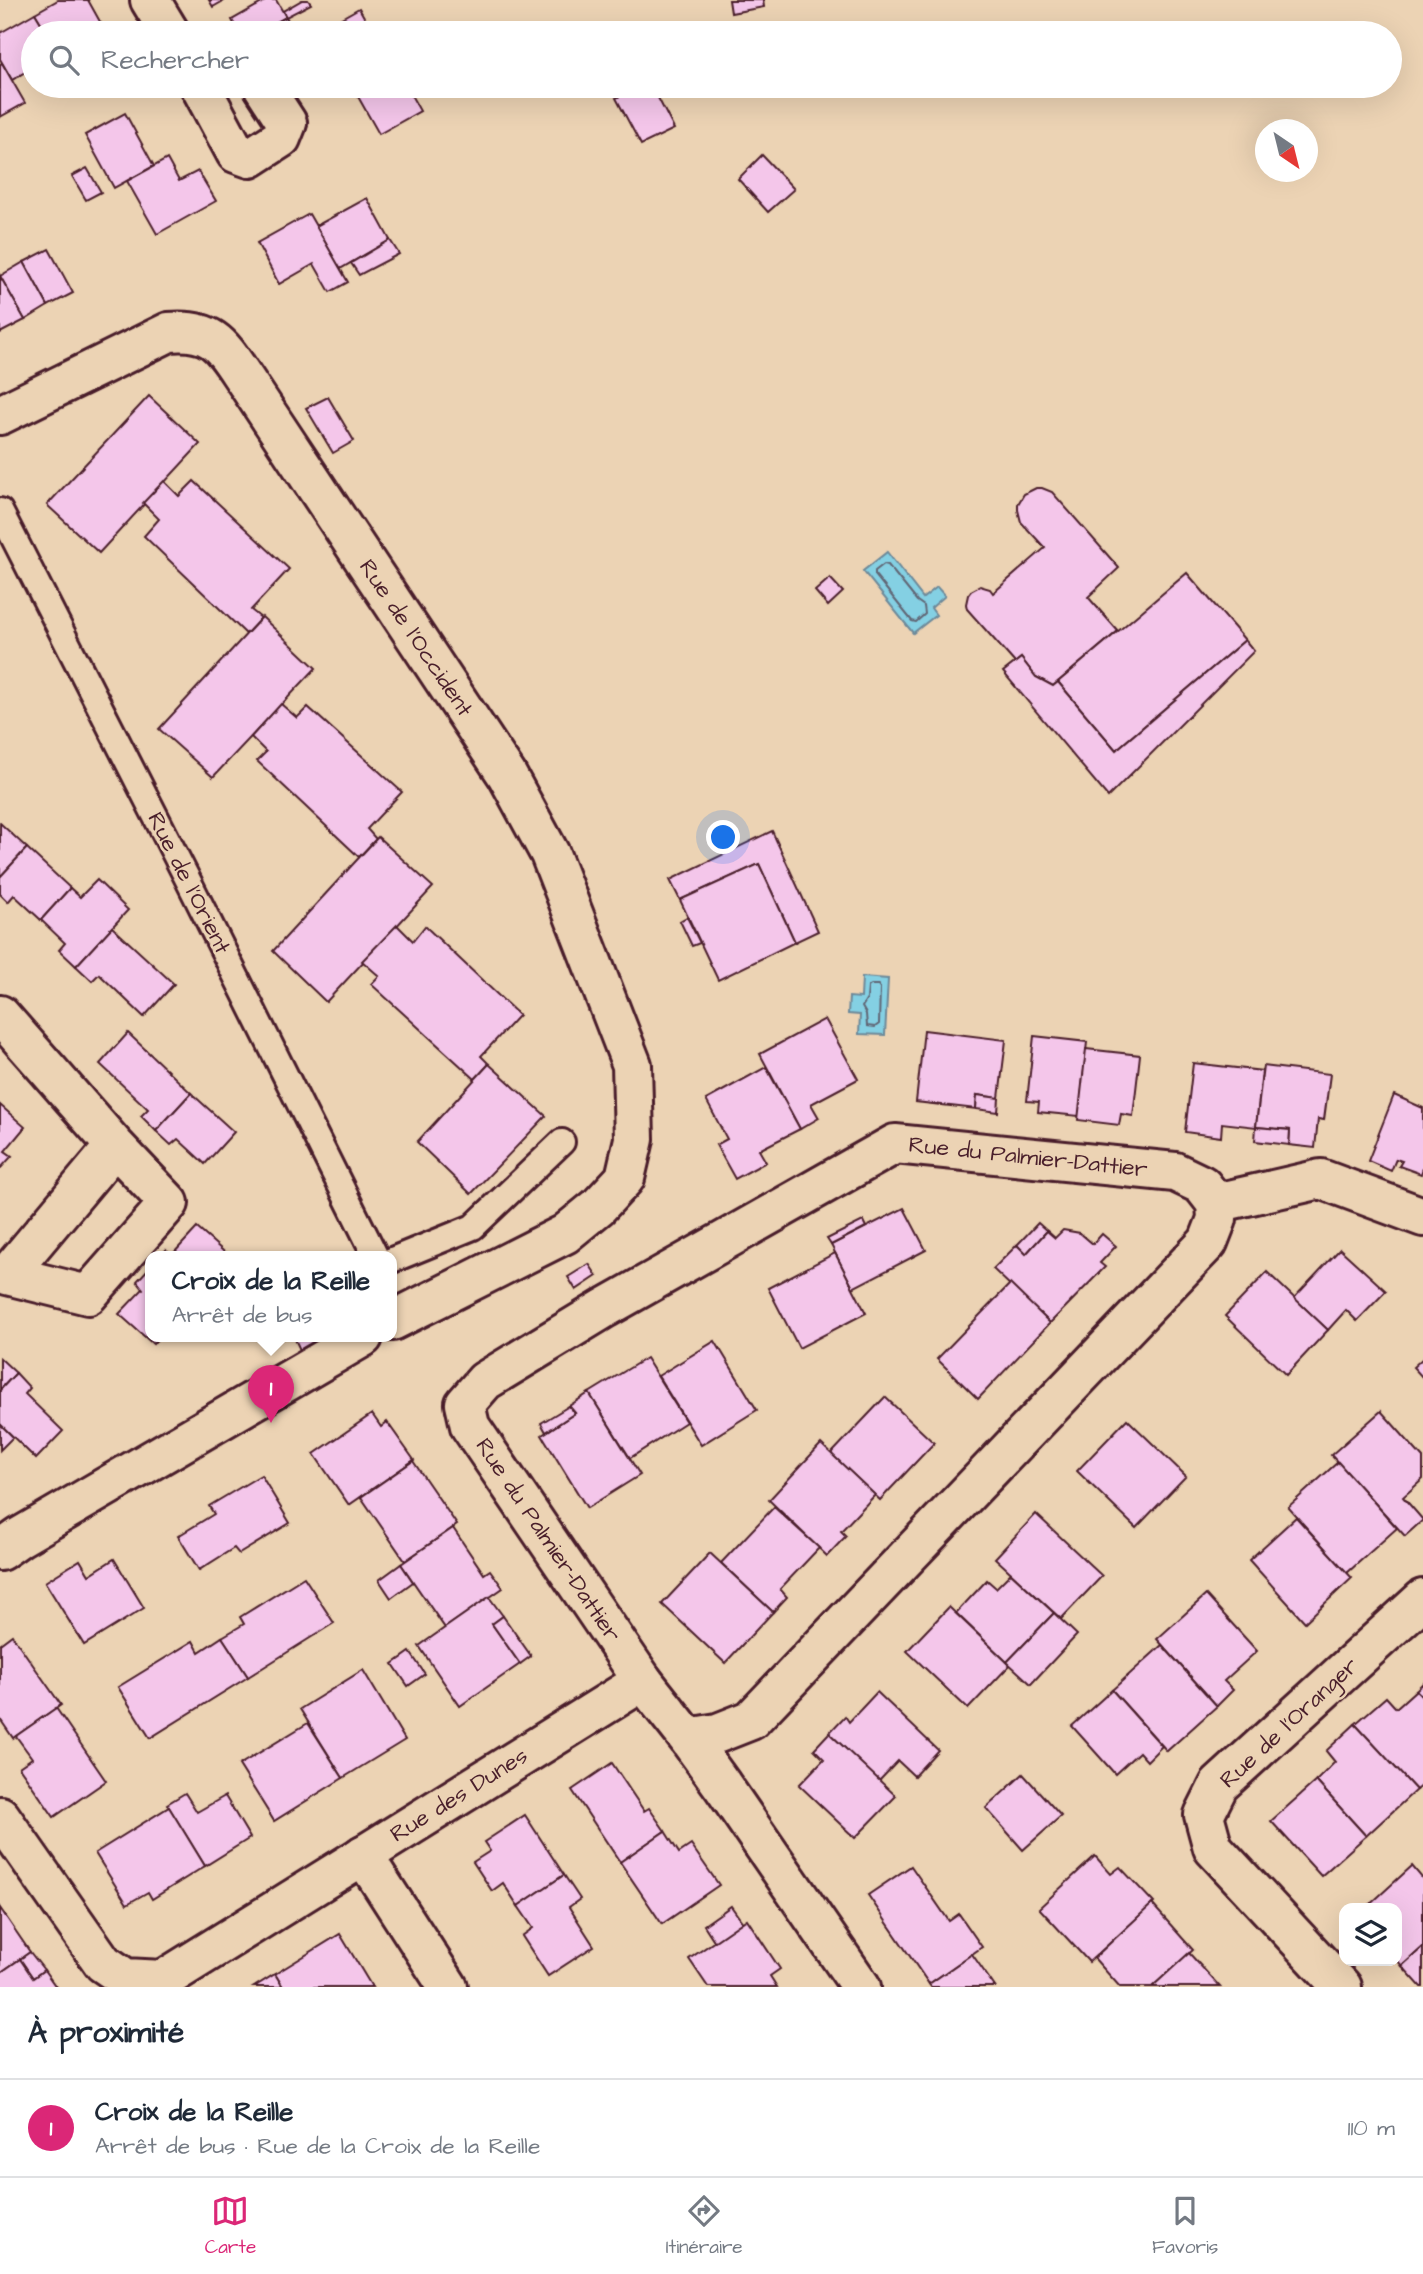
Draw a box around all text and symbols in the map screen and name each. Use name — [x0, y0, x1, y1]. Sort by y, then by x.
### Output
search box — [21, 21, 1402, 98]
icon: search — [45, 41, 83, 79]
text: Rechercher — [101, 42, 249, 78]
north arrow — [1255, 119, 1318, 182]
street label: Rue de l'Occident — [351, 553, 481, 724]
street label: Rue de l'Orient — [139, 807, 239, 960]
your location — [706, 820, 740, 854]
street label: Rue du Palmier-Dattier — [907, 1129, 1149, 1185]
popup — [145, 1251, 397, 1342]
text: Croix de la Reille — [172, 1263, 370, 1299]
text: Arrêt de bus — [172, 1299, 313, 1331]
pin: 1 — [248, 1365, 294, 1423]
street label: Rue du Palmier-Dattier — [468, 1432, 629, 1649]
street label: Rue de l'Oranger — [1213, 1650, 1366, 1796]
street label: Rue des Dunes — [384, 1740, 534, 1850]
map controls — [1339, 1903, 1402, 1966]
button: layers — [1339, 1903, 1402, 1966]
text: À proximité — [28, 2012, 184, 2054]
text: Croix de la Reille — [95, 2094, 293, 2130]
text: 1 — [50, 2112, 52, 2144]
text: 110 m — [1347, 2112, 1395, 2144]
text: Arrêt de bus · Rue de la Croix de la Reille — [95, 2130, 540, 2162]
tab: Carte — [205, 2192, 256, 2261]
tab: Itinéraire — [666, 2192, 743, 2261]
tab: Favoris — [1152, 2192, 1218, 2261]

